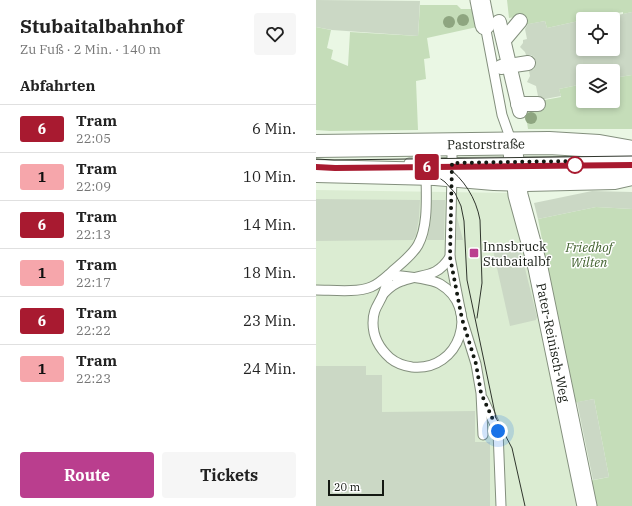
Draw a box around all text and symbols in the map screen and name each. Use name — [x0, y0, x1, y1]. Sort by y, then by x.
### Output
map controls — [576, 12, 620, 108]
button: locate — [576, 12, 620, 56]
button: heart — [254, 13, 296, 55]
text: Stubaitalbahnhof — [20, 14, 183, 38]
text: Zu Fuß · 2 Min. · 140 m — [20, 41, 161, 58]
button: layers — [576, 64, 620, 108]
text: Abfahrten — [20, 76, 95, 95]
text: Tram — [76, 111, 117, 130]
text: 6 Min. — [252, 119, 296, 138]
text: 6 — [38, 120, 46, 138]
text: 22:05 — [76, 130, 111, 147]
street label: Pastorstraße — [447, 135, 525, 153]
line badge: 6 — [414, 154, 440, 180]
unlabelled marker — [566, 156, 584, 174]
text: 6 — [423, 158, 431, 176]
text: Tram — [76, 159, 117, 178]
text: 10 Min. — [243, 167, 296, 186]
text: 1 — [38, 168, 46, 186]
text: 22:09 — [76, 178, 111, 195]
text: Tram — [76, 207, 117, 226]
text: 14 Min. — [243, 215, 296, 234]
text: 6 — [38, 216, 46, 234]
text: 22:13 — [76, 226, 111, 243]
place label: Innsbruck Stubaitalbf — [483, 238, 552, 270]
park label: Friedhof Wilten — [564, 239, 616, 271]
marker: Innsbruck Stubaitalbf — [468, 247, 480, 259]
text: Tram — [76, 255, 117, 274]
text: 18 Min. — [243, 263, 296, 282]
text: 1 — [38, 264, 46, 282]
text: 22:17 — [76, 274, 111, 291]
street label: Pater-Reinisch-Weg — [532, 281, 573, 404]
text: Tram — [76, 303, 117, 322]
text: 23 Min. — [243, 311, 296, 330]
text: 6 — [38, 312, 46, 330]
text: 22:22 — [76, 322, 111, 339]
text: Tram — [76, 351, 117, 370]
text: 24 Min. — [243, 359, 296, 378]
text: 1 — [38, 360, 46, 378]
text: 22:23 — [76, 370, 111, 387]
your location — [488, 421, 508, 441]
button: Route — [20, 452, 154, 498]
button: Tickets — [162, 452, 296, 498]
scale bar — [328, 478, 384, 497]
text: 20 m — [334, 480, 360, 494]

